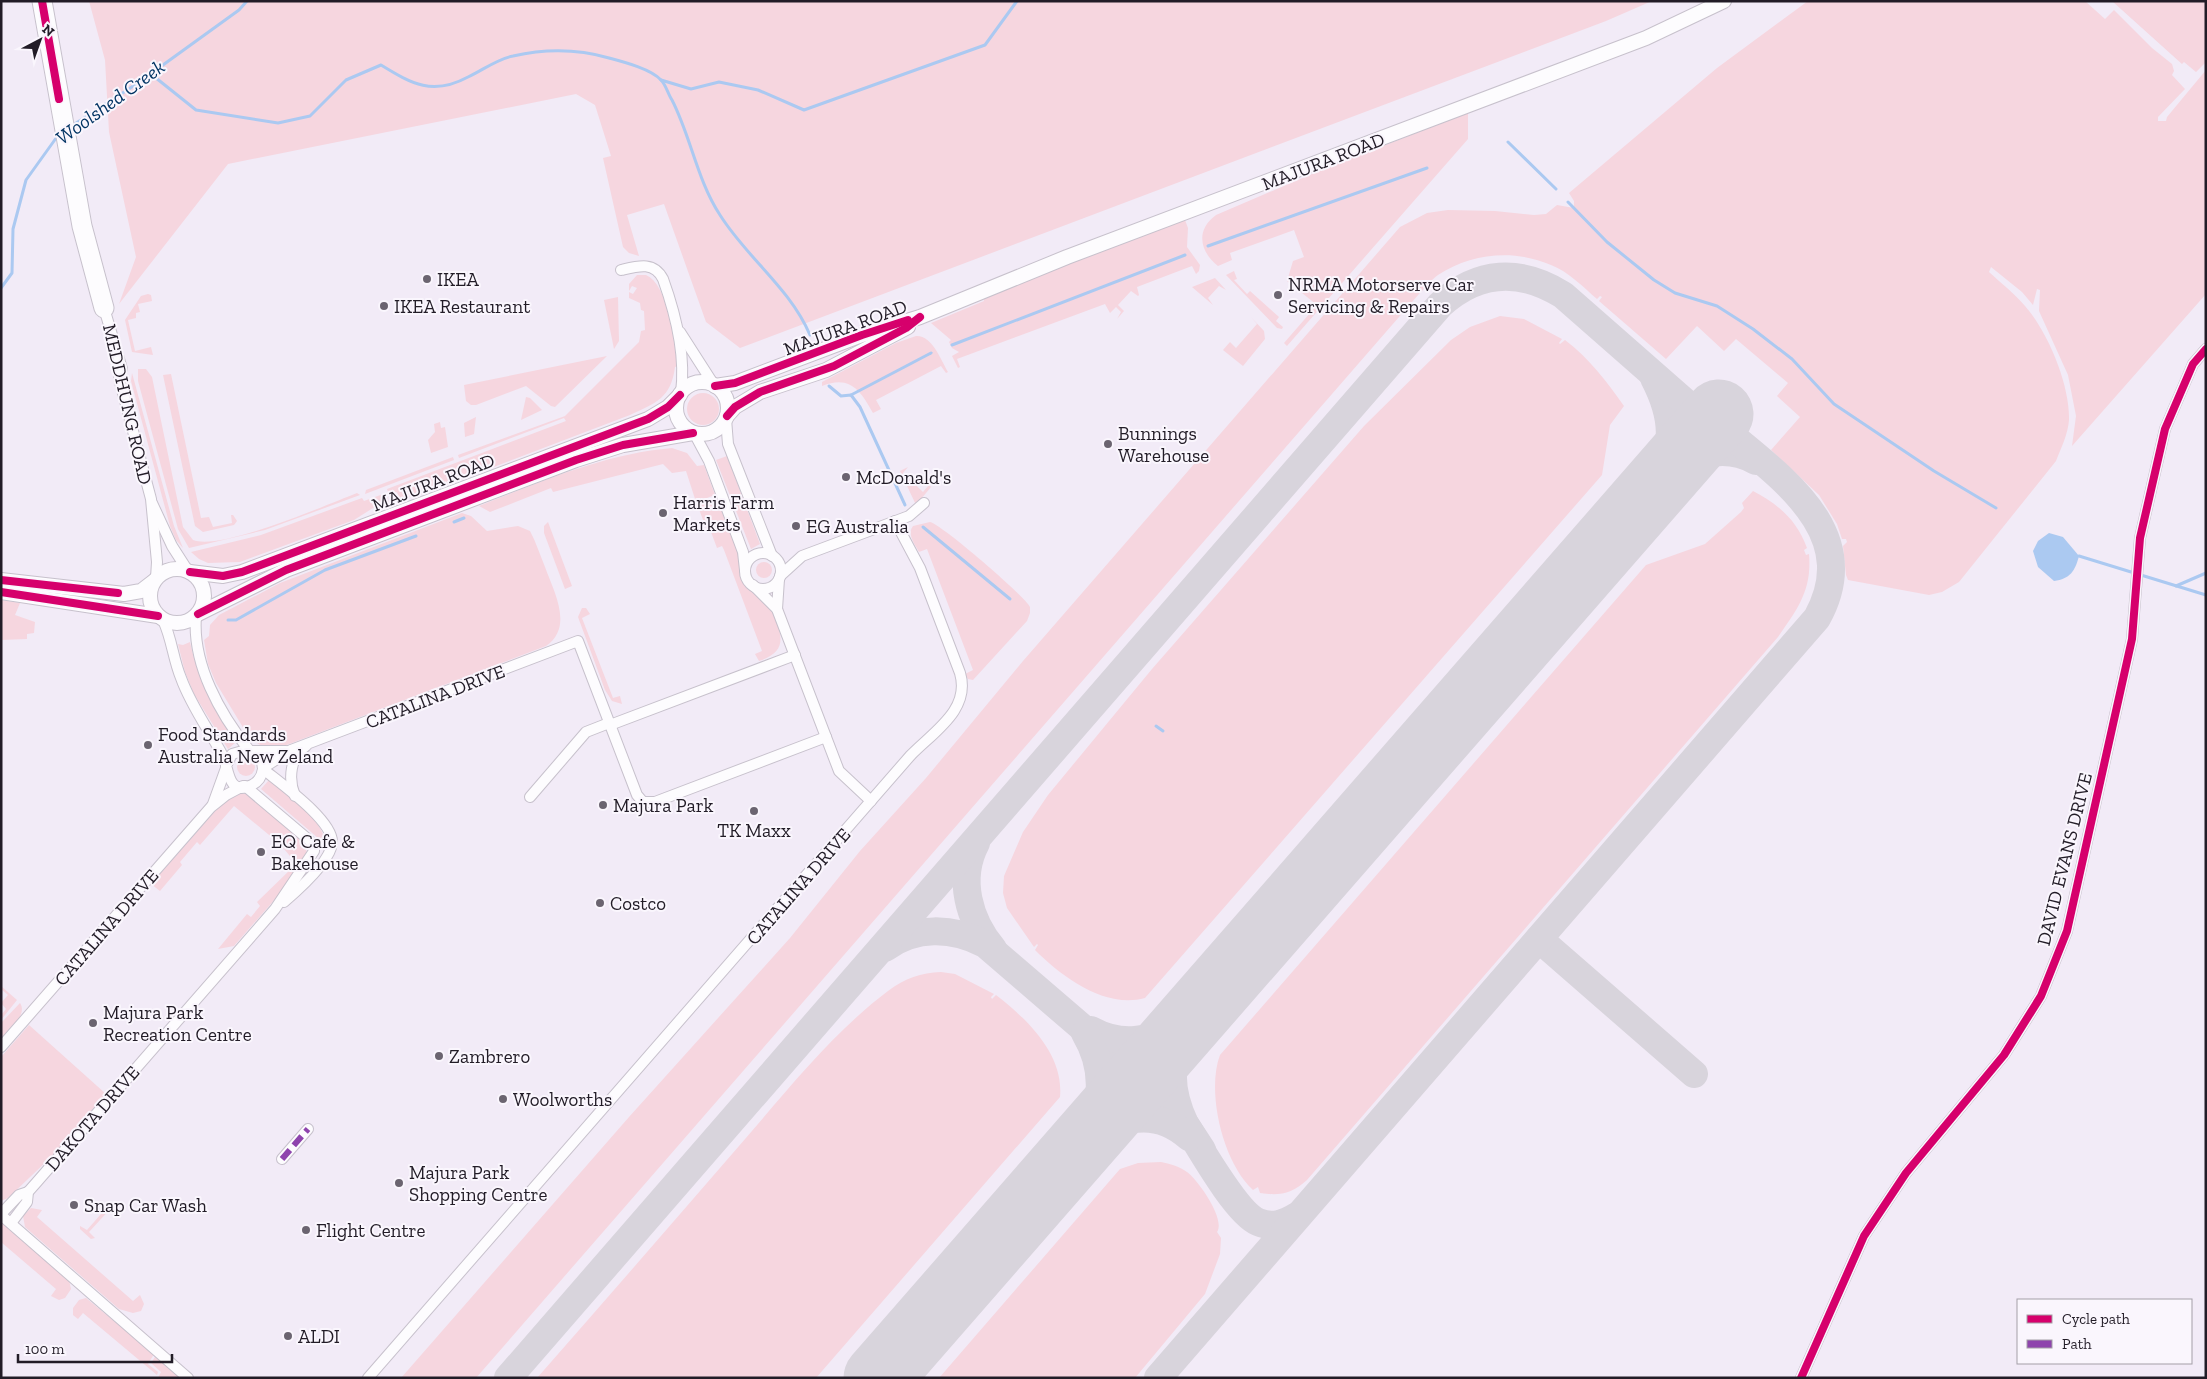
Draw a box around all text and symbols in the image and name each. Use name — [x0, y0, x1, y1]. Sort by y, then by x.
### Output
north arrow — [15, 15, 65, 65]
text: N — [39, 21, 58, 41]
water label: Woolshed Creek — [51, 54, 169, 150]
street label: MAJURA ROAD — [1259, 127, 1388, 195]
place label: IKEA — [437, 268, 479, 291]
marker: IKEA — [421, 273, 433, 285]
place label: NRMA Motorserve Car Servicing & Repairs — [1288, 273, 1475, 318]
marker: NRMA Motorserve Car Servicing & Repairs — [1272, 289, 1284, 301]
street label: MAJURA ROAD — [780, 294, 910, 360]
place label: IKEA Restaurant — [394, 295, 530, 318]
marker: IKEA Restaurant — [378, 300, 390, 312]
street label: MEDDHUNG ROAD — [98, 322, 157, 487]
place label: Bunnings Warehouse — [1118, 422, 1209, 467]
marker: Bunnings Warehouse — [1102, 438, 1114, 450]
street label: MAJURA ROAD — [369, 448, 498, 516]
place label: McDonald's — [856, 466, 951, 489]
marker: McDonald's — [840, 471, 852, 483]
place label: Harris Farm Markets — [673, 491, 775, 536]
marker: Harris Farm Markets — [657, 507, 669, 519]
place label: EG Australia — [806, 515, 909, 538]
marker: EG Australia — [790, 520, 802, 532]
street label: CATALINA DRIVE — [362, 659, 508, 734]
place label: Food Standards Australia New Zeland — [158, 723, 334, 768]
marker: Food Standards Australia New Zeland — [142, 739, 154, 751]
street label: DAVID EVANS DRIVE — [2032, 770, 2097, 948]
place label: Majura Park — [613, 794, 713, 817]
marker: Majura Park — [597, 799, 609, 811]
marker: TK Maxx — [748, 805, 760, 817]
place label: TK Maxx — [717, 819, 791, 842]
street label: CATALINA DRIVE — [741, 823, 855, 949]
place label: EQ Cafe & Bakehouse — [271, 830, 359, 875]
marker: EQ Cafe & Bakehouse — [255, 846, 267, 858]
street label: CATALINA DRIVE — [49, 864, 163, 990]
place label: Costco — [610, 892, 666, 915]
marker: Costco — [594, 897, 606, 909]
place label: Majura Park Recreation Centre — [103, 1001, 252, 1046]
marker: Majura Park Recreation Centre — [87, 1017, 99, 1029]
place label: Zambrero — [449, 1045, 531, 1068]
marker: Zambrero — [433, 1050, 445, 1062]
street label: DAKOTA DRIVE — [40, 1061, 144, 1176]
place label: Woolworths — [513, 1088, 612, 1111]
marker: Woolworths — [497, 1093, 509, 1105]
place label: Majura Park Shopping Centre — [409, 1161, 547, 1206]
marker: Majura Park Shopping Centre — [393, 1177, 405, 1189]
place label: Snap Car Wash — [84, 1194, 207, 1217]
marker: Snap Car Wash — [68, 1199, 80, 1211]
place label: Flight Centre — [316, 1219, 426, 1242]
marker: Flight Centre — [300, 1224, 312, 1236]
legend — [2017, 1299, 2192, 1364]
text: Cycle path — [2062, 1310, 2131, 1328]
place label: ALDI — [298, 1325, 340, 1348]
marker: ALDI — [282, 1330, 294, 1342]
scale bar — [18, 1332, 171, 1364]
text: Path — [2062, 1335, 2092, 1353]
text: 100 m — [25, 1340, 64, 1358]

